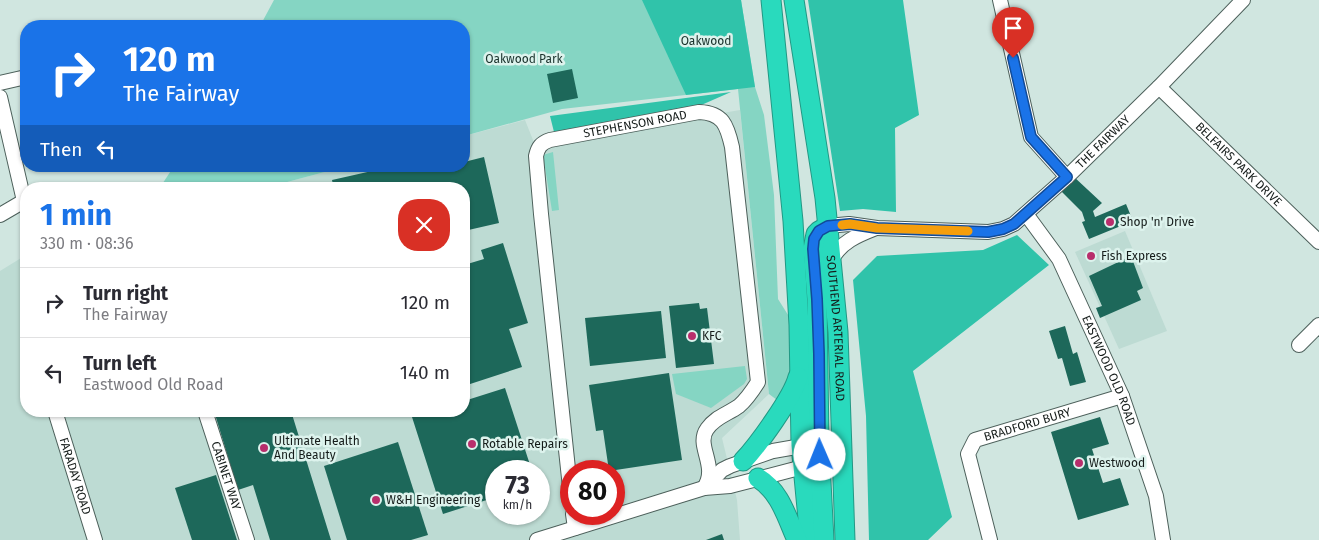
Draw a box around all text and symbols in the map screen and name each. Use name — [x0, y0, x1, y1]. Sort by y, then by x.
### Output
pin — [992, 7, 1034, 58]
icon: arrive — [999, 14, 1027, 42]
park label: Oakwood — [681, 34, 731, 48]
text: 120 m — [123, 38, 216, 80]
icon: right — [40, 40, 105, 105]
park label: Oakwood Park — [485, 52, 564, 66]
text: The Fairway — [123, 80, 239, 107]
street label: STEPHENSON ROAD — [582, 107, 688, 141]
street label: THE FAIRWAY — [1073, 112, 1133, 171]
street label: BELFAIRS PARK DRIVE — [1193, 119, 1285, 209]
icon: left — [92, 135, 120, 163]
text: Then — [40, 138, 82, 161]
text: 1 min — [40, 197, 112, 233]
button: close — [398, 199, 450, 251]
place label: Shop 'n' Drive — [1120, 215, 1194, 229]
marker: Shop 'n' Drive — [1104, 216, 1116, 228]
text: 330 m · 08:36 — [40, 234, 133, 253]
place label: Fish Express — [1101, 249, 1167, 263]
marker: Fish Express — [1085, 250, 1097, 262]
street label: SOUTHEND ARTERIAL ROAD — [824, 255, 847, 401]
text: Turn right — [83, 282, 168, 305]
icon: right — [40, 289, 68, 317]
text: 120 m — [400, 291, 450, 314]
text: The Fairway — [83, 305, 168, 324]
street label: EASTWOOD OLD ROAD — [1079, 313, 1139, 428]
place label: KFC — [702, 329, 722, 343]
marker: KFC — [686, 330, 698, 342]
text: Turn left — [83, 352, 157, 375]
icon: left — [40, 359, 68, 387]
text: 140 m — [400, 361, 450, 384]
text: Eastwood Old Road — [83, 375, 224, 394]
street label: BRADFORD BURY — [982, 405, 1073, 444]
position arrow — [793, 428, 845, 480]
place label: Ultimate Health And Beauty — [274, 434, 360, 462]
street label: FARADAY ROAD — [57, 436, 94, 516]
place label: Rotable Repairs — [482, 437, 568, 451]
marker: Rotable Repairs — [466, 438, 478, 450]
street label: CABINET WAY — [208, 440, 244, 512]
marker: Ultimate Health And Beauty — [258, 442, 270, 454]
place label: Westwood — [1089, 456, 1145, 470]
marker: Westwood — [1073, 457, 1085, 469]
speed limit sign: 80 — [560, 460, 625, 525]
text: 73 — [505, 471, 530, 501]
place label: W&H Engineering — [386, 493, 481, 507]
marker: W&H Engineering — [370, 494, 382, 506]
text: km/h — [503, 498, 532, 512]

